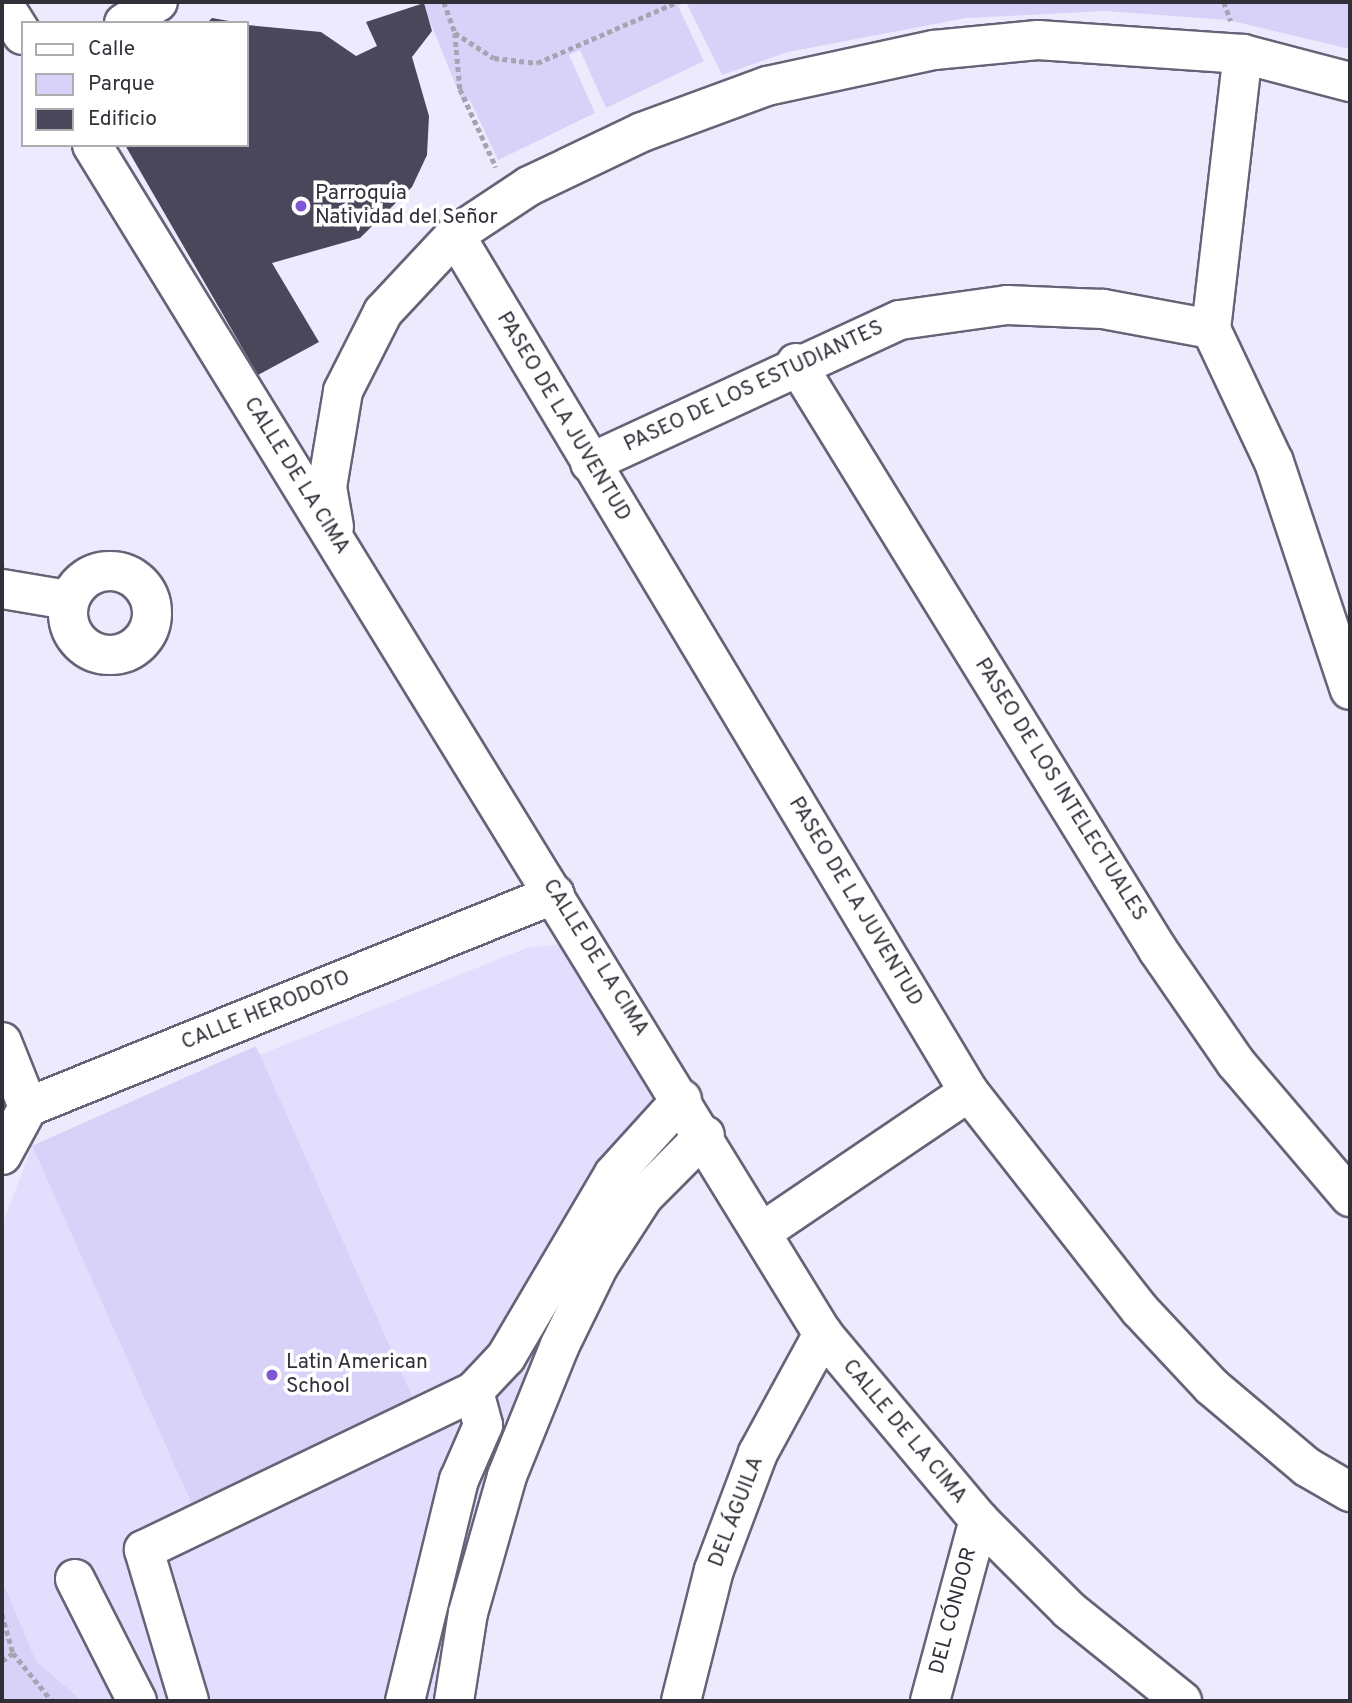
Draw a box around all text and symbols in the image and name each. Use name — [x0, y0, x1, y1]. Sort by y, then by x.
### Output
legend — [21, 21, 248, 147]
text: Calle — [88, 36, 135, 63]
text: Parque — [88, 71, 155, 98]
text: Edificio — [88, 106, 157, 133]
place label: Parroquia Natividad del Señor — [315, 181, 498, 231]
marker: Parroquia Natividad del Señor — [293, 198, 309, 214]
street label: PASEO DE LA JUVENTUD — [490, 307, 636, 527]
street label: PASEO DE LOS ESTUDIANTES — [620, 316, 888, 458]
street label: CALLE DE LA CIMA — [237, 393, 355, 559]
street label: PASEO DE LOS INTELECTUALES — [968, 654, 1152, 926]
street label: PASEO DE LA JUVENTUD — [782, 792, 928, 1012]
street label: CALLE DE LA CIMA — [536, 875, 654, 1041]
street label: CALLE HERODOTO — [178, 966, 354, 1056]
place label: Latin American School — [286, 1350, 429, 1400]
street label: CALLE DE LA CIMA — [836, 1355, 972, 1509]
marker: Latin American School — [264, 1367, 280, 1383]
street label: DEL ÁGUILA — [704, 1452, 770, 1572]
street label: DEL CÓNDOR — [925, 1545, 983, 1677]

